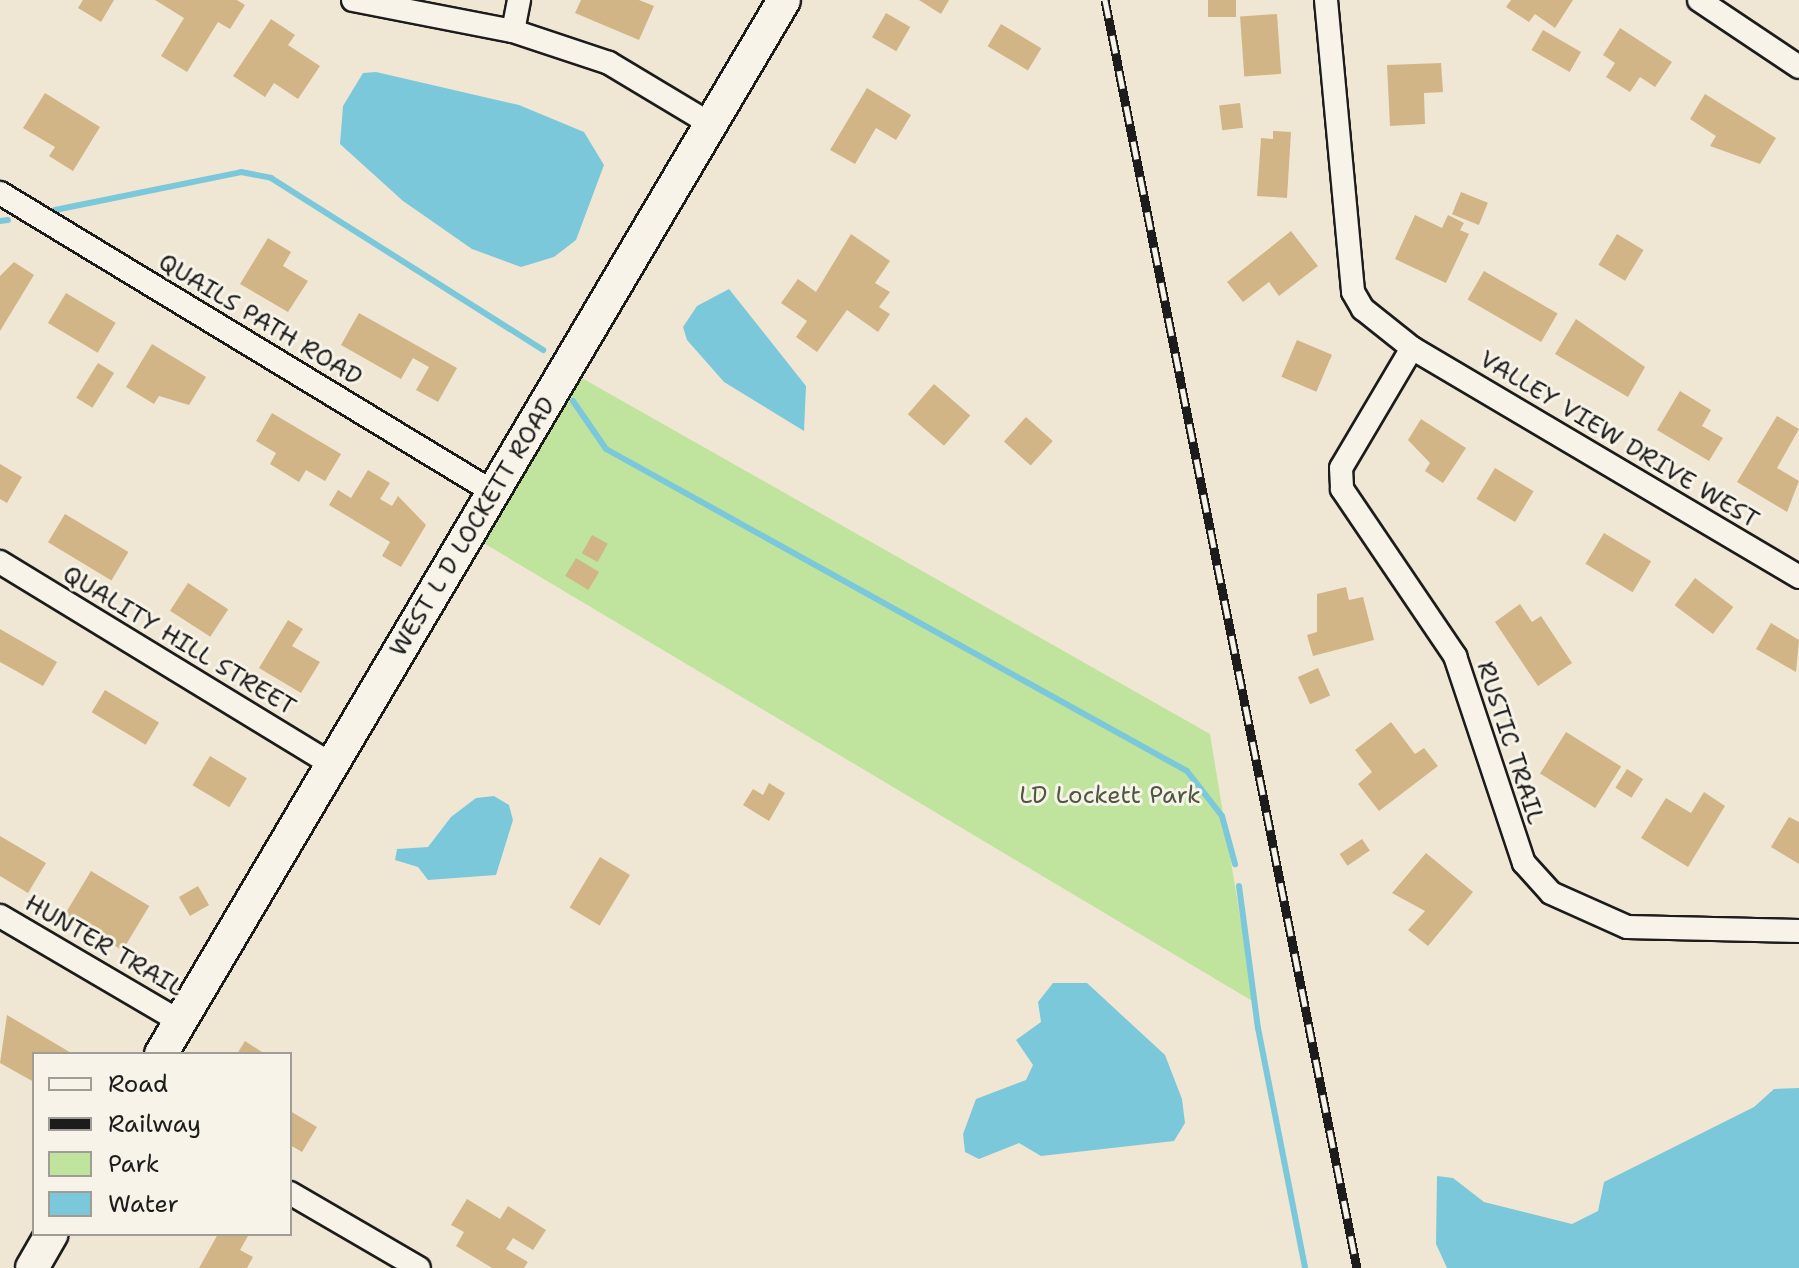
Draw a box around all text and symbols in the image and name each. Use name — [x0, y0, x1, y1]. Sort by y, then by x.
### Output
street label: QUAILS PATH ROAD — [153, 248, 367, 392]
street label: VALLEY VIEW DRIVE WEST — [1474, 345, 1764, 535]
street label: WEST L D LOCKETT ROAD — [384, 392, 562, 662]
street label: QUALITY HILL STREET — [57, 560, 301, 722]
street label: RUSTIC TRAIL — [1470, 658, 1550, 828]
park label: LD Lockett Park — [1019, 782, 1201, 810]
street label: HUNTER TRAIL — [20, 889, 188, 1003]
legend — [32, 1052, 292, 1236]
text: Road — [108, 1068, 168, 1100]
text: Railway — [108, 1108, 201, 1140]
text: Park — [108, 1148, 160, 1180]
text: Water — [108, 1188, 179, 1220]

